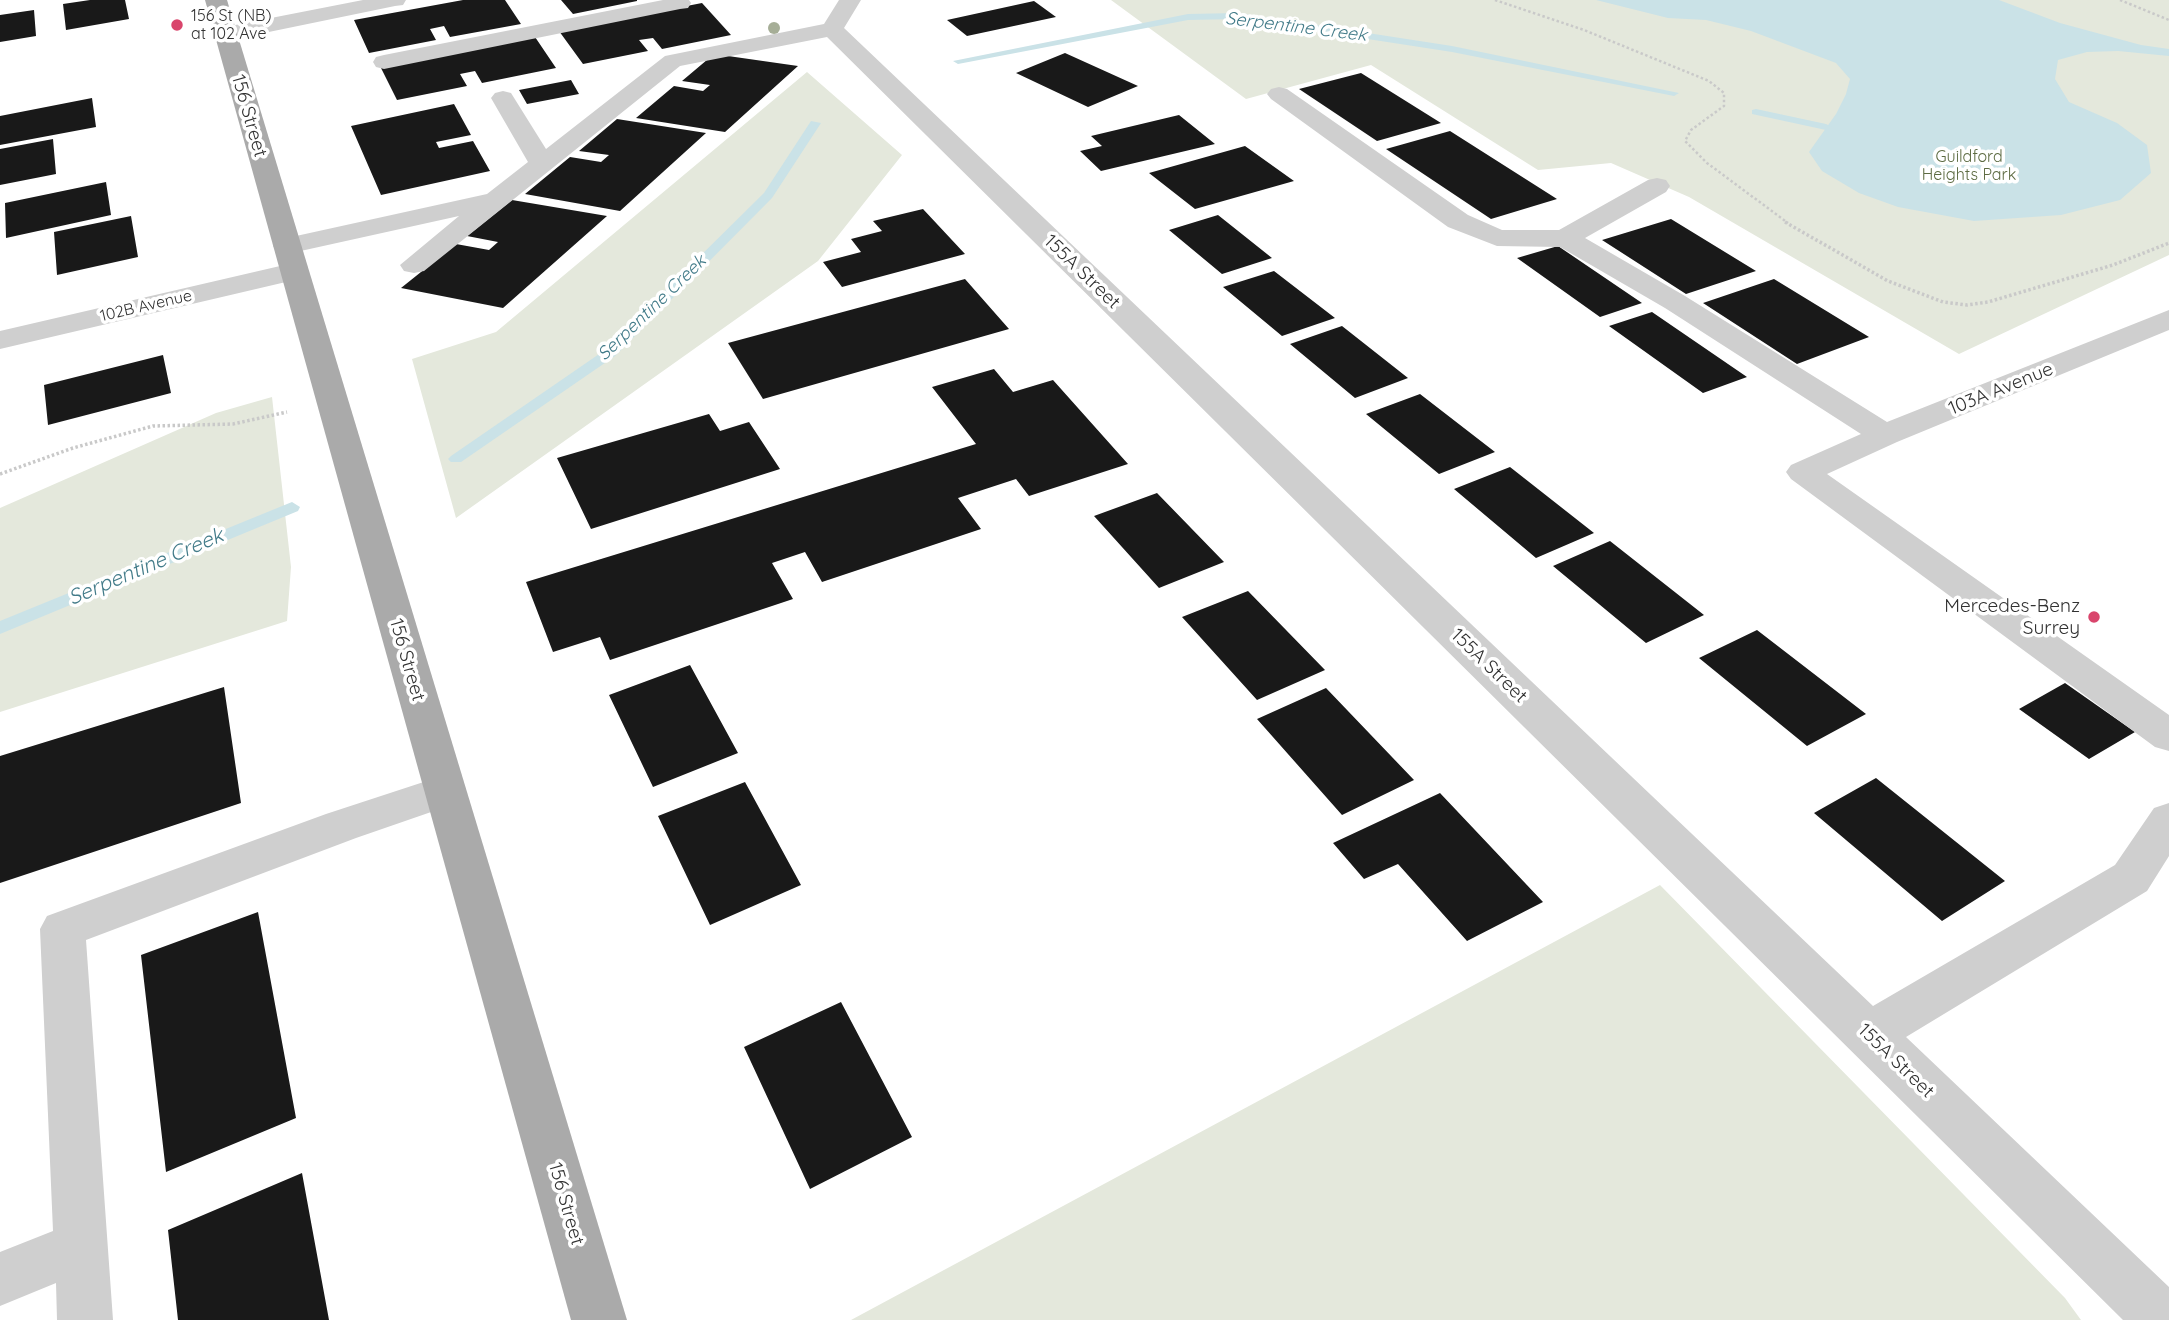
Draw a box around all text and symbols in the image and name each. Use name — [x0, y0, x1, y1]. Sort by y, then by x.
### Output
place label: 156 St (NB) at 102 Ave — [191, 6, 271, 44]
water label: Serpentine Creek — [1224, 8, 1368, 46]
marker: 156 St (NB) at 102 Ave — [169, 17, 185, 33]
street label: 156 Street — [226, 72, 272, 160]
park label: Guildford Heights Park — [1922, 147, 2016, 185]
street label: 155A Street — [1039, 230, 1125, 314]
water label: Serpentine Creek — [593, 251, 711, 365]
street label: 102B Avenue — [98, 286, 194, 326]
street label: 103A Avenue — [1945, 358, 2057, 420]
water label: Serpentine Creek — [65, 523, 227, 611]
place label: Mercedes-Benz Surrey — [1944, 595, 2080, 639]
marker: Mercedes-Benz Surrey — [2086, 609, 2102, 625]
street label: 156 Street — [384, 616, 430, 704]
street label: 155A Street — [1446, 624, 1532, 708]
street label: 155A Street — [1853, 1019, 1939, 1103]
street label: 156 Street — [543, 1160, 589, 1248]

